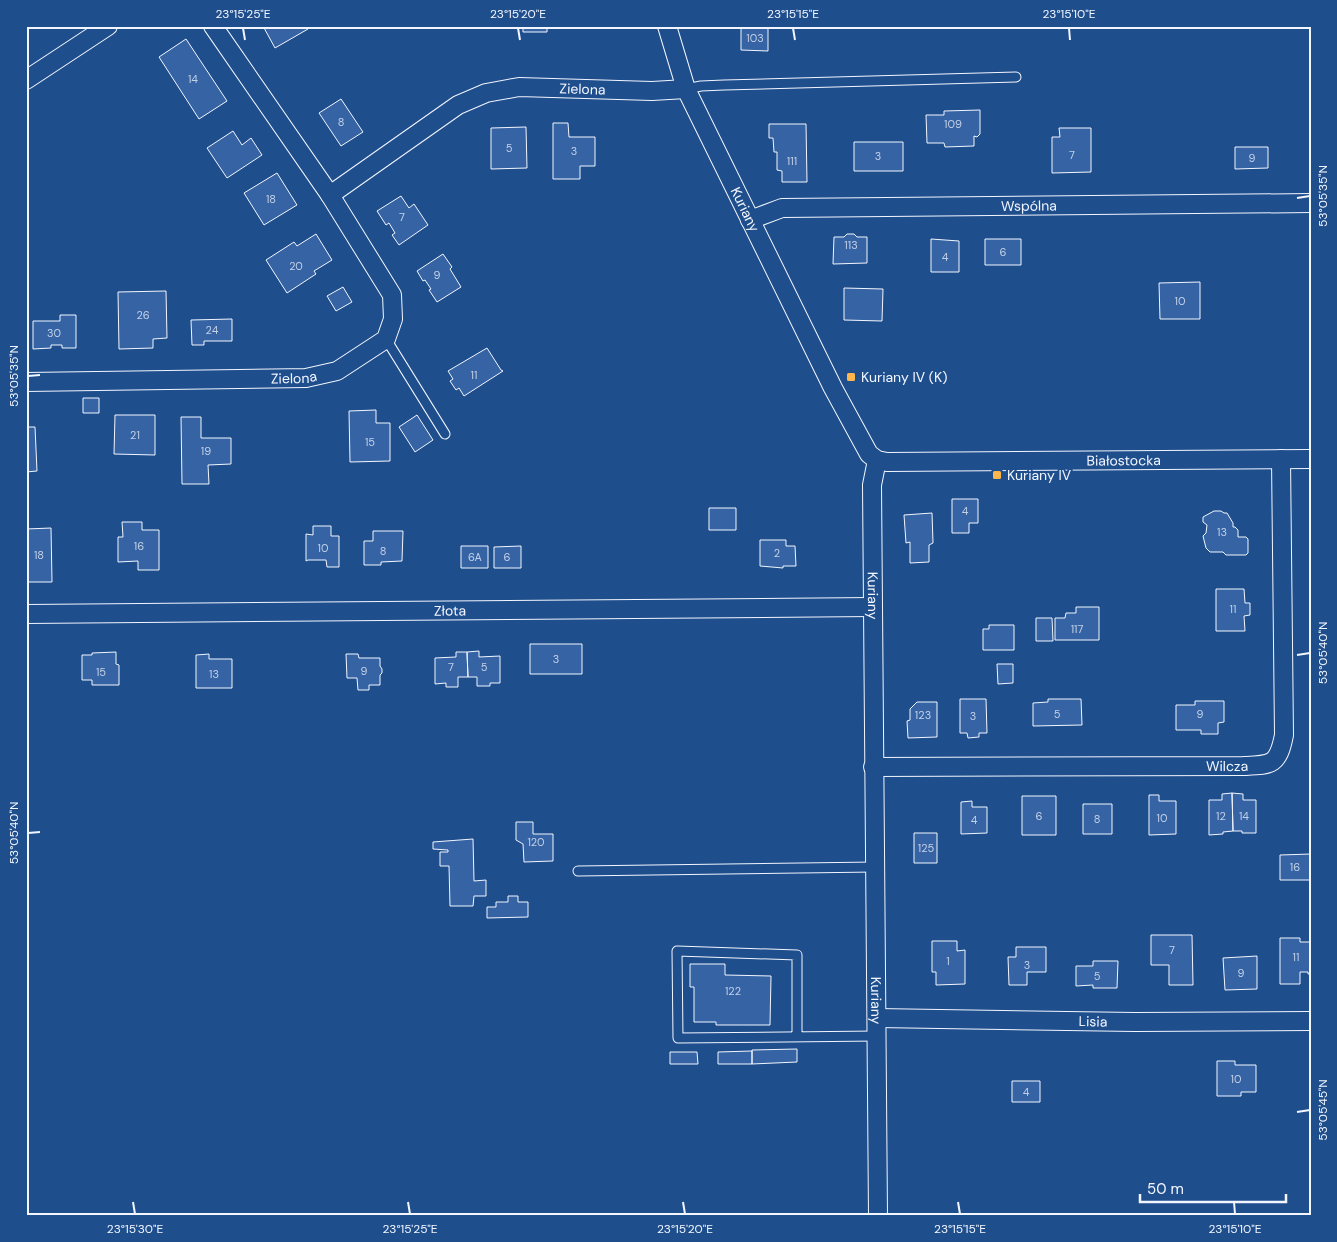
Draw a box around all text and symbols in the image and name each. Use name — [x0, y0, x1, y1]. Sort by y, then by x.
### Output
text: 23°15'25"E — [215, 6, 271, 22]
text: 23°15'20"E — [490, 6, 546, 22]
text: 23°15'15"E — [767, 6, 819, 22]
text: 23°15'10"E — [1042, 6, 1096, 22]
house number: 103 — [746, 31, 764, 45]
house number: 14 — [188, 72, 198, 86]
street label: Zielona — [559, 79, 606, 99]
house number: 8 — [338, 115, 344, 129]
house number: 109 — [944, 117, 962, 131]
house number: 5 — [506, 141, 513, 155]
house number: 3 — [571, 144, 577, 158]
house number: 7 — [1069, 148, 1075, 162]
house number: 3 — [875, 149, 881, 163]
house number: 9 — [1249, 151, 1256, 165]
house number: 111 — [787, 154, 797, 168]
text: 53°05'35"N — [1315, 165, 1331, 227]
street label: Kuriany — [727, 184, 764, 235]
house number: 18 — [266, 192, 276, 206]
street label: Wspólna — [1001, 196, 1057, 215]
house number: 7 — [399, 210, 405, 224]
house number: 113 — [844, 238, 858, 252]
house number: 6 — [1000, 245, 1007, 259]
house number: 4 — [942, 250, 949, 264]
house number: 20 — [289, 259, 303, 273]
house number: 9 — [434, 268, 441, 282]
house number: 10 — [1175, 294, 1185, 308]
house number: 26 — [136, 308, 150, 322]
house number: 24 — [206, 323, 219, 337]
house number: 30 — [47, 326, 61, 340]
text: 53°05'35"N — [6, 345, 22, 407]
street label: Zielona — [271, 367, 319, 387]
house number: 11 — [471, 368, 477, 382]
place label: Kuriany IV (K) — [861, 368, 947, 386]
marker: Kuriany IV (K) — [845, 371, 857, 383]
house number: 21 — [130, 428, 140, 442]
house number: 15 — [365, 435, 375, 449]
house number: 19 — [201, 444, 211, 458]
street label: Białostocka — [1086, 451, 1161, 470]
place label: Kuriany IV — [1007, 466, 1072, 484]
marker: Kuriany IV — [991, 469, 1003, 481]
house number: 4 — [962, 504, 969, 518]
house number: 13 — [1217, 525, 1227, 539]
house number: 16 — [134, 539, 144, 553]
house number: 10 — [318, 541, 328, 555]
house number: 8 — [380, 544, 386, 558]
house number: 2 — [774, 546, 780, 560]
house number: 18 — [34, 548, 44, 562]
house number: 6A — [468, 550, 482, 564]
house number: 6 — [504, 550, 511, 564]
street label: Kuriany — [864, 572, 882, 620]
street label: Złota — [434, 601, 466, 620]
house number: 11 — [1230, 602, 1236, 616]
house number: 117 — [1071, 622, 1083, 636]
text: 53°05'40"N — [1315, 622, 1331, 684]
house number: 3 — [553, 652, 559, 666]
house number: 7 — [448, 660, 454, 674]
house number: 5 — [481, 660, 488, 674]
house number: 9 — [361, 664, 368, 678]
house number: 15 — [96, 665, 106, 679]
house number: 13 — [209, 667, 219, 681]
house number: 5 — [1054, 707, 1061, 721]
house number: 9 — [1197, 707, 1204, 721]
house number: 123 — [915, 708, 931, 722]
house number: 3 — [970, 709, 976, 723]
street label: Wilcza — [1206, 757, 1248, 775]
text: 53°05'40"N — [6, 802, 22, 864]
house number: 6 — [1036, 809, 1043, 823]
house number: 12 — [1216, 809, 1226, 823]
house number: 14 — [1239, 809, 1249, 823]
house number: 10 — [1157, 811, 1167, 825]
house number: 8 — [1094, 812, 1100, 826]
house number: 4 — [971, 813, 978, 827]
house number: 120 — [527, 835, 545, 849]
house number: 125 — [918, 841, 935, 855]
house number: 16 — [1290, 860, 1300, 874]
house number: 7 — [1169, 943, 1175, 957]
house number: 11 — [1293, 950, 1299, 964]
house number: 1 — [946, 954, 950, 968]
house number: 3 — [1024, 958, 1030, 972]
house number: 9 — [1238, 966, 1245, 980]
house number: 5 — [1094, 969, 1101, 983]
street label: Kuriany — [867, 977, 885, 1025]
house number: 122 — [725, 984, 741, 998]
street label: Lisia — [1078, 1012, 1108, 1031]
house number: 10 — [1231, 1072, 1241, 1086]
text: 53°05'45"N — [1315, 1079, 1331, 1141]
house number: 4 — [1023, 1085, 1030, 1099]
scale bar — [1140, 1172, 1286, 1204]
text: 50 m — [1147, 1179, 1184, 1199]
text: 23°15'30"E — [107, 1221, 163, 1237]
text: 23°15'25"E — [382, 1221, 438, 1237]
text: 23°15'20"E — [657, 1221, 713, 1237]
text: 23°15'15"E — [934, 1221, 986, 1237]
text: 23°15'10"E — [1208, 1221, 1262, 1237]

